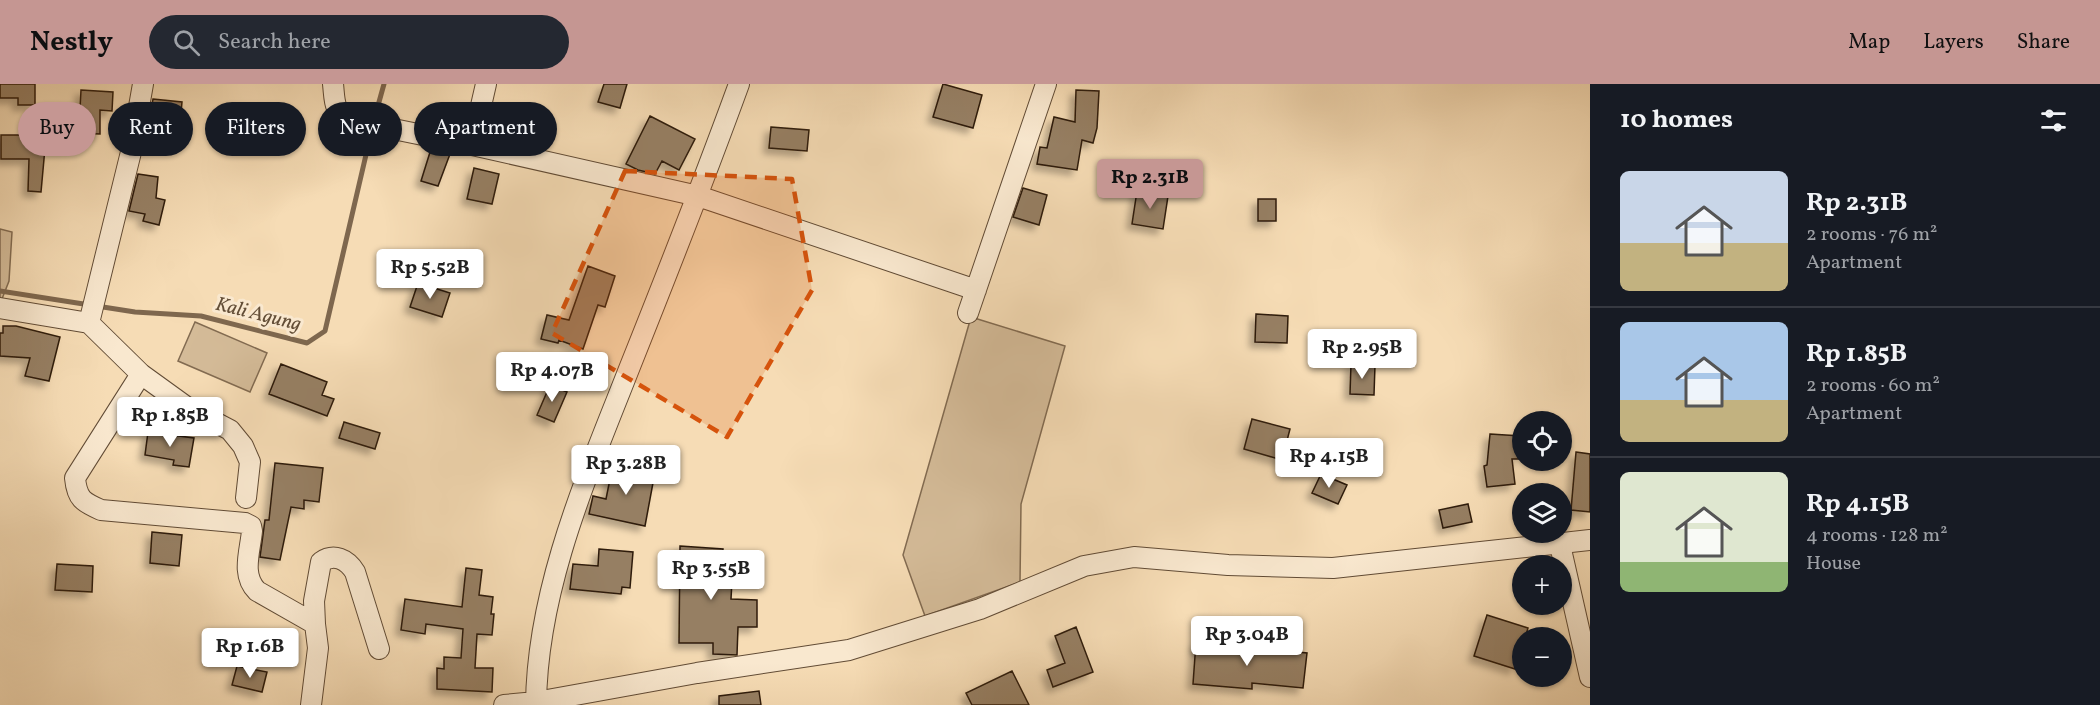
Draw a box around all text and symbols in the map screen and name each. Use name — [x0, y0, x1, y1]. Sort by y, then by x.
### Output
search box — [149, 15, 569, 69]
text: Nestly — [30, 23, 113, 62]
icon: search — [170, 26, 203, 59]
text: Search here — [218, 27, 331, 58]
text: Map — [1848, 28, 1890, 57]
text: Layers — [1923, 28, 1984, 57]
text: Share — [2017, 28, 2070, 57]
chip: Buy — [18, 102, 96, 156]
chip: Rent — [108, 102, 193, 156]
chip: Filters — [205, 102, 306, 156]
chip: New — [318, 102, 402, 156]
chip: Apartment — [414, 102, 557, 156]
text: 10 homes — [1620, 102, 1733, 138]
icon: filters — [2037, 104, 2070, 137]
pin: Rp 2.31B — [1088, 159, 1212, 210]
text: Rp 2.31B — [1111, 164, 1189, 192]
text: Rp 2.31B — [1806, 185, 1907, 221]
icon: home — [1668, 195, 1740, 267]
text: 2 rooms · 76 m² — [1806, 221, 1938, 249]
pin: Rp 5.52B — [368, 249, 492, 300]
text: Apartment — [1806, 249, 1902, 277]
text: Rp 5.52B — [390, 254, 470, 282]
water label: Kali Agung — [212, 291, 304, 339]
pin: Rp 2.95B — [1300, 329, 1424, 380]
text: Rp 2.95B — [1322, 334, 1402, 362]
text: Rp 1.85B — [1806, 336, 1907, 372]
icon: home — [1668, 346, 1740, 418]
pin: Rp 4.07B — [490, 352, 614, 403]
text: Rp 4.07B — [510, 357, 594, 385]
text: 2 rooms · 60 m² — [1806, 372, 1940, 400]
pin: Rp 1.85B — [108, 397, 232, 448]
text: Apartment — [1806, 400, 1902, 428]
text: Rp 1.85B — [131, 402, 209, 430]
map controls — [1512, 411, 1572, 687]
button: locate — [1512, 411, 1572, 471]
pin: Rp 4.15B — [1267, 438, 1391, 489]
text: Rp 4.15B — [1289, 443, 1369, 471]
pin: Rp 3.28B — [564, 445, 688, 496]
text: Rp 3.28B — [585, 450, 667, 478]
button: layers — [1512, 483, 1572, 543]
text: Rp 4.15B — [1806, 486, 1909, 522]
icon: home — [1668, 496, 1740, 568]
text: 4 rooms · 128 m² — [1806, 522, 1948, 550]
pin: Rp 3.55B — [649, 550, 773, 601]
text: House — [1806, 550, 1861, 578]
text: Rp 3.55B — [672, 555, 751, 583]
button: + — [1512, 555, 1572, 615]
pin: Rp 3.04B — [1185, 616, 1309, 667]
text: Rp 3.04B — [1205, 621, 1289, 649]
button: − — [1512, 627, 1572, 687]
pin: Rp 1.6B — [195, 628, 305, 679]
text: Rp 1.6B — [216, 633, 284, 661]

